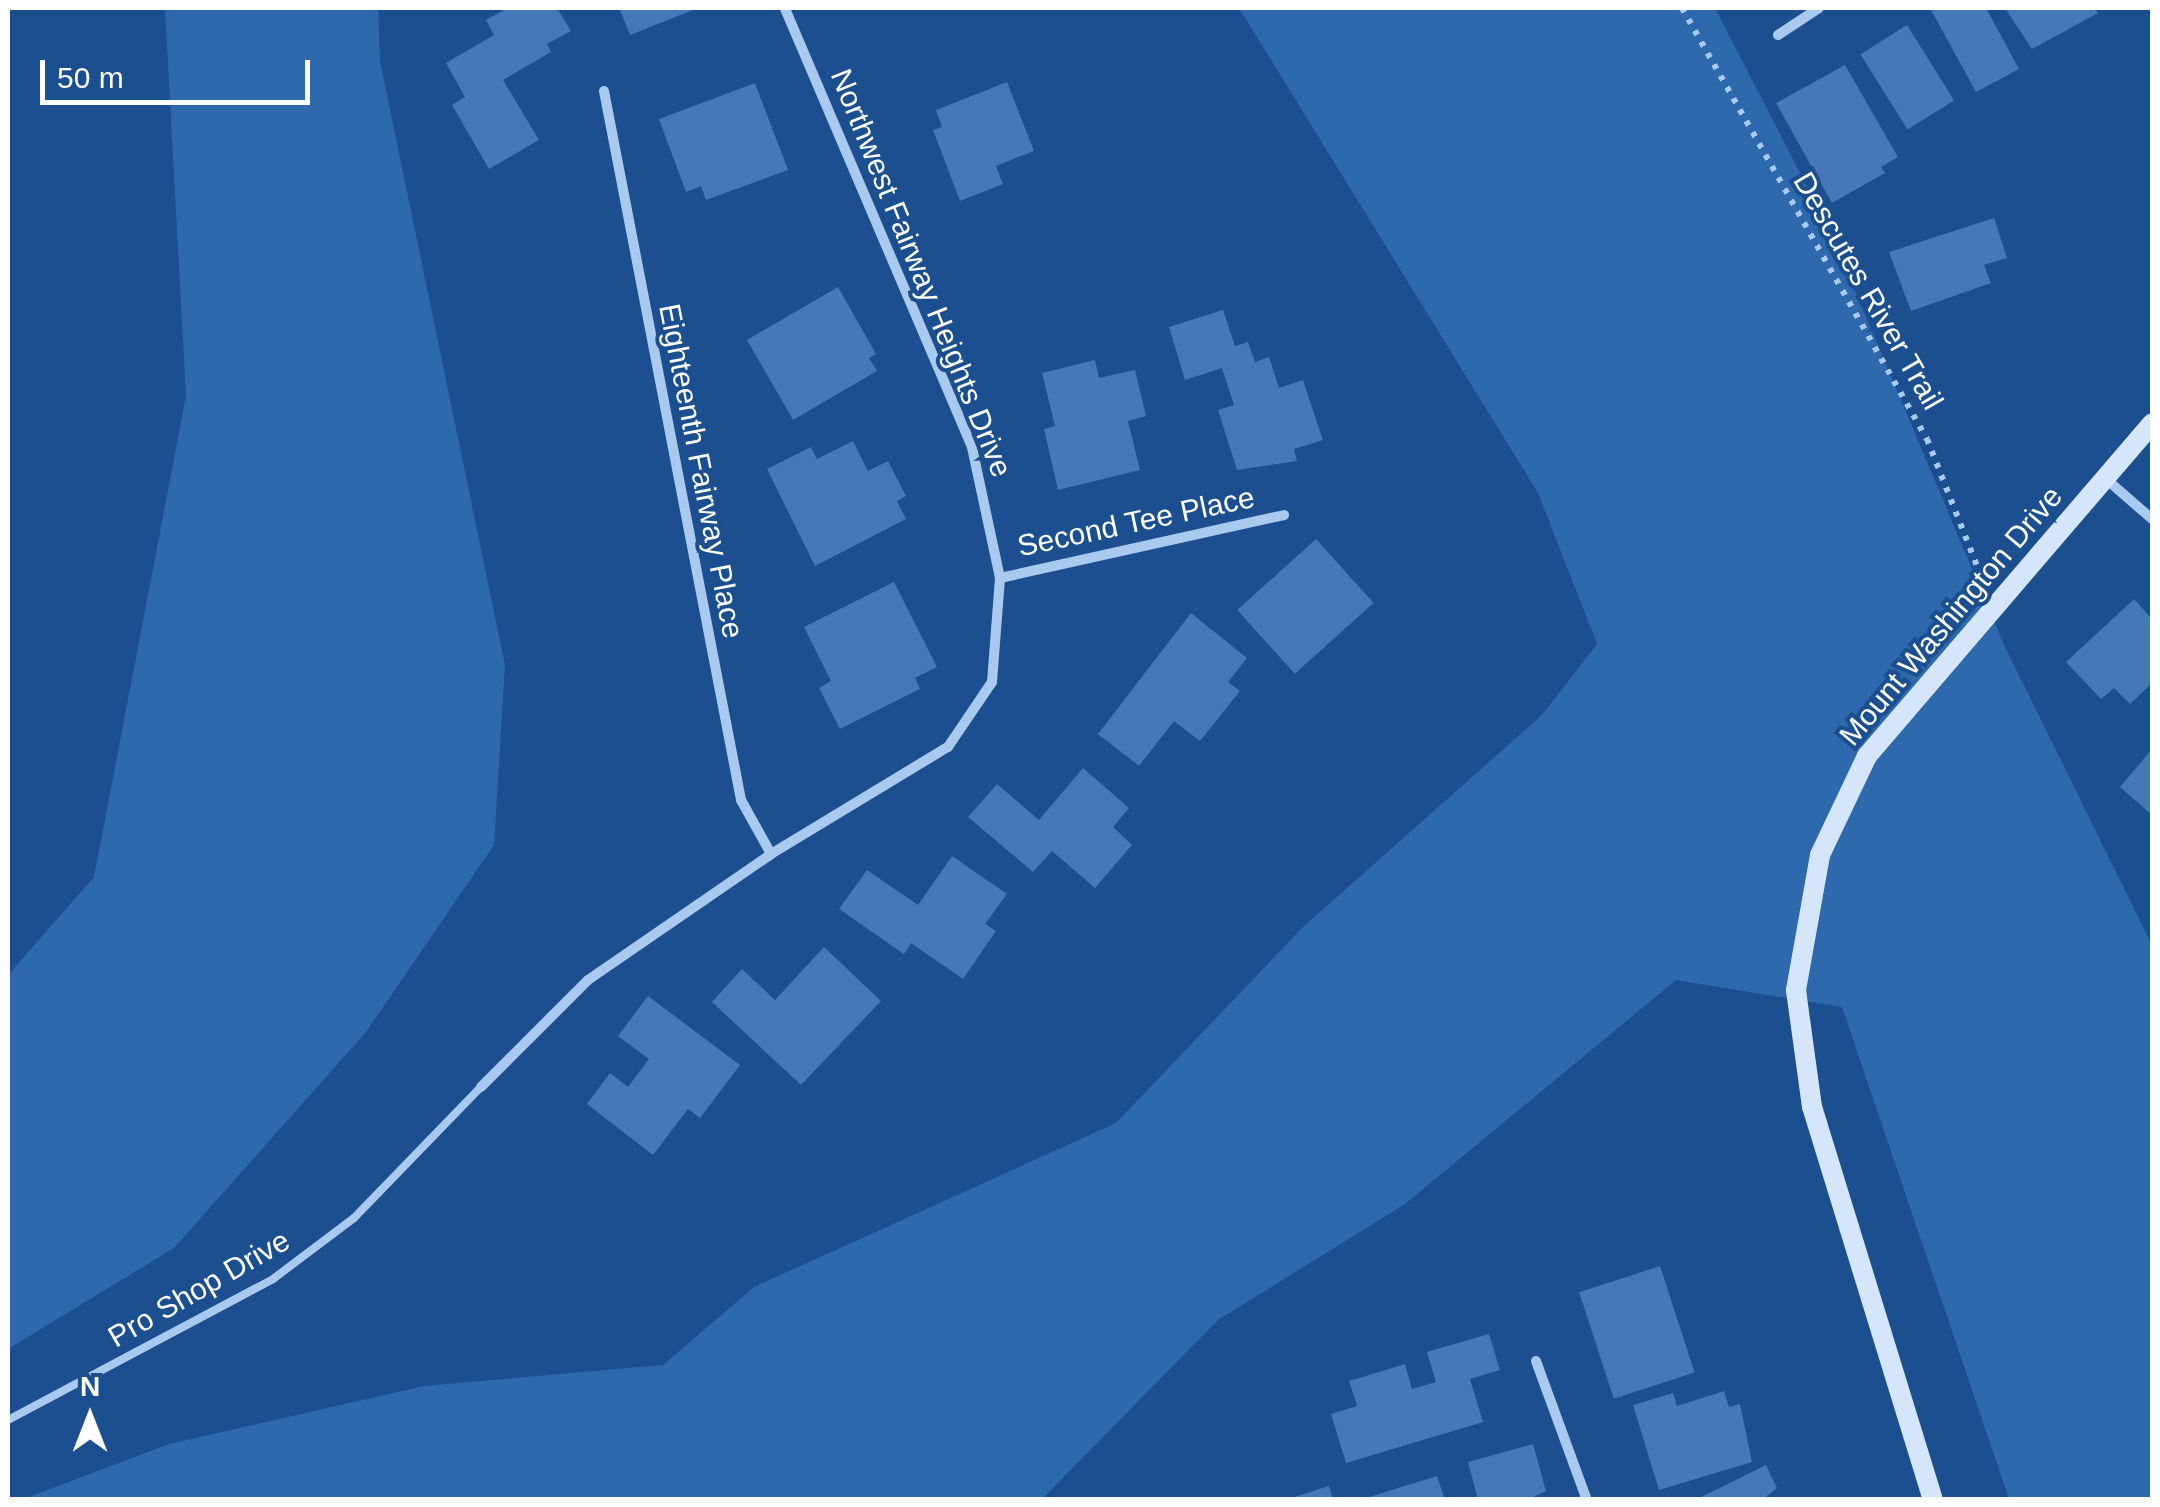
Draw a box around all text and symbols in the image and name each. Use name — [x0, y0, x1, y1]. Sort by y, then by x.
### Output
scale bar — [45, 40, 315, 102]
text: 50 m — [57, 61, 124, 94]
street label: Northwest Fairway Heights Drive — [822, 64, 1020, 482]
street label: Descutes River Trail — [1785, 166, 1951, 416]
street label: Eighteenth Fairway Place — [651, 301, 751, 641]
street label: Second Tee Place — [1014, 479, 1258, 565]
street label: Mount Washington Drive — [1832, 479, 2070, 753]
street label: Pro Shop Drive — [102, 1223, 296, 1355]
north arrow — [40, 1367, 140, 1467]
text: N — [80, 1371, 100, 1402]

